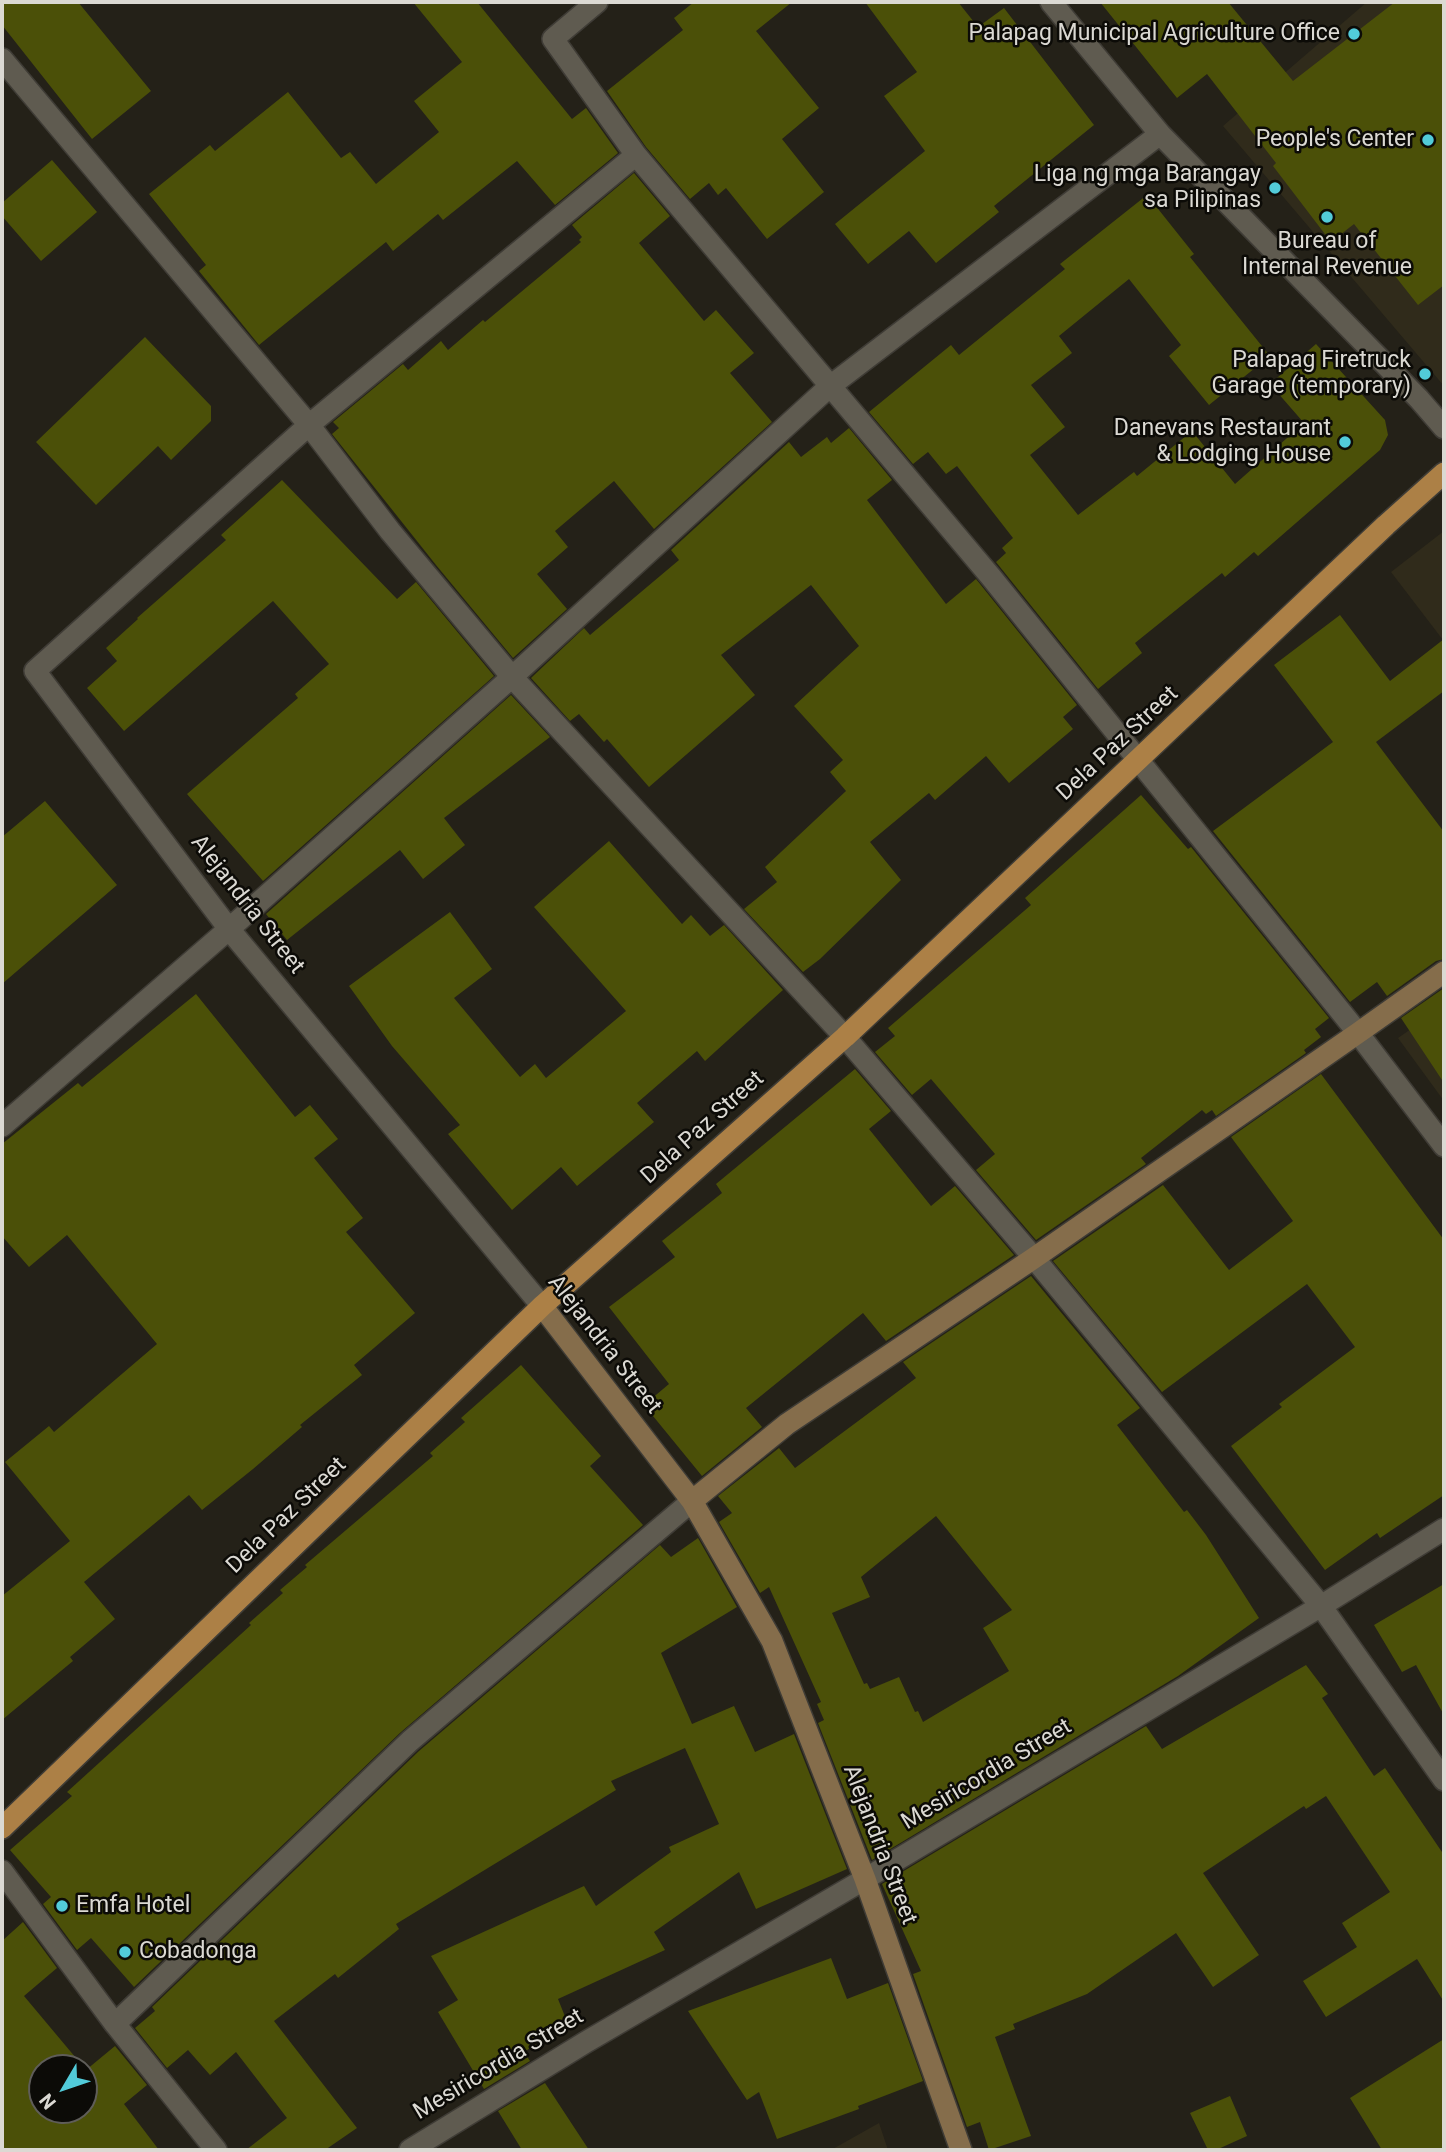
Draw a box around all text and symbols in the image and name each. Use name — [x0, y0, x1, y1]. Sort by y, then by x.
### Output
place label: Palapag Municipal Agriculture Office — [969, 20, 1340, 48]
marker: Palapag Municipal Agriculture Office — [1346, 26, 1362, 42]
place label: People's Center — [1256, 126, 1414, 154]
marker: People's Center — [1420, 132, 1436, 148]
place label: Liga ng mga Barangay sa Pilipinas — [1034, 161, 1261, 215]
marker: Liga ng mga Barangay sa Pilipinas — [1267, 180, 1283, 196]
marker: Bureau of Internal Revenue — [1319, 209, 1335, 225]
place label: Bureau of Internal Revenue — [1242, 228, 1412, 282]
place label: Palapag Firetruck Garage (temporary) — [1212, 347, 1411, 401]
marker: Palapag Firetruck Garage (temporary) — [1417, 366, 1433, 382]
place label: Danevans Restaurant & Lodging House — [1114, 415, 1331, 469]
marker: Danevans Restaurant & Lodging House — [1337, 434, 1353, 450]
street label: Dela Paz Street — [1052, 681, 1184, 807]
street label: Alejandria Street — [184, 830, 310, 980]
street label: Dela Paz Street — [636, 1066, 770, 1190]
street label: Alejandria Street — [541, 1270, 667, 1420]
street label: Dela Paz Street — [221, 1452, 353, 1580]
street label: Mesiricordia Street — [897, 1713, 1077, 1837]
street label: Alejandria Street — [836, 1761, 922, 1929]
place label: Emfa Hotel — [76, 1892, 190, 1920]
marker: Emfa Hotel — [54, 1898, 70, 1914]
place label: Cobadonga — [139, 1938, 257, 1966]
marker: Cobadonga — [117, 1944, 133, 1960]
street label: Mesiricordia Street — [409, 2003, 589, 2127]
north arrow — [28, 2054, 98, 2124]
text: N — [35, 2089, 61, 2114]

